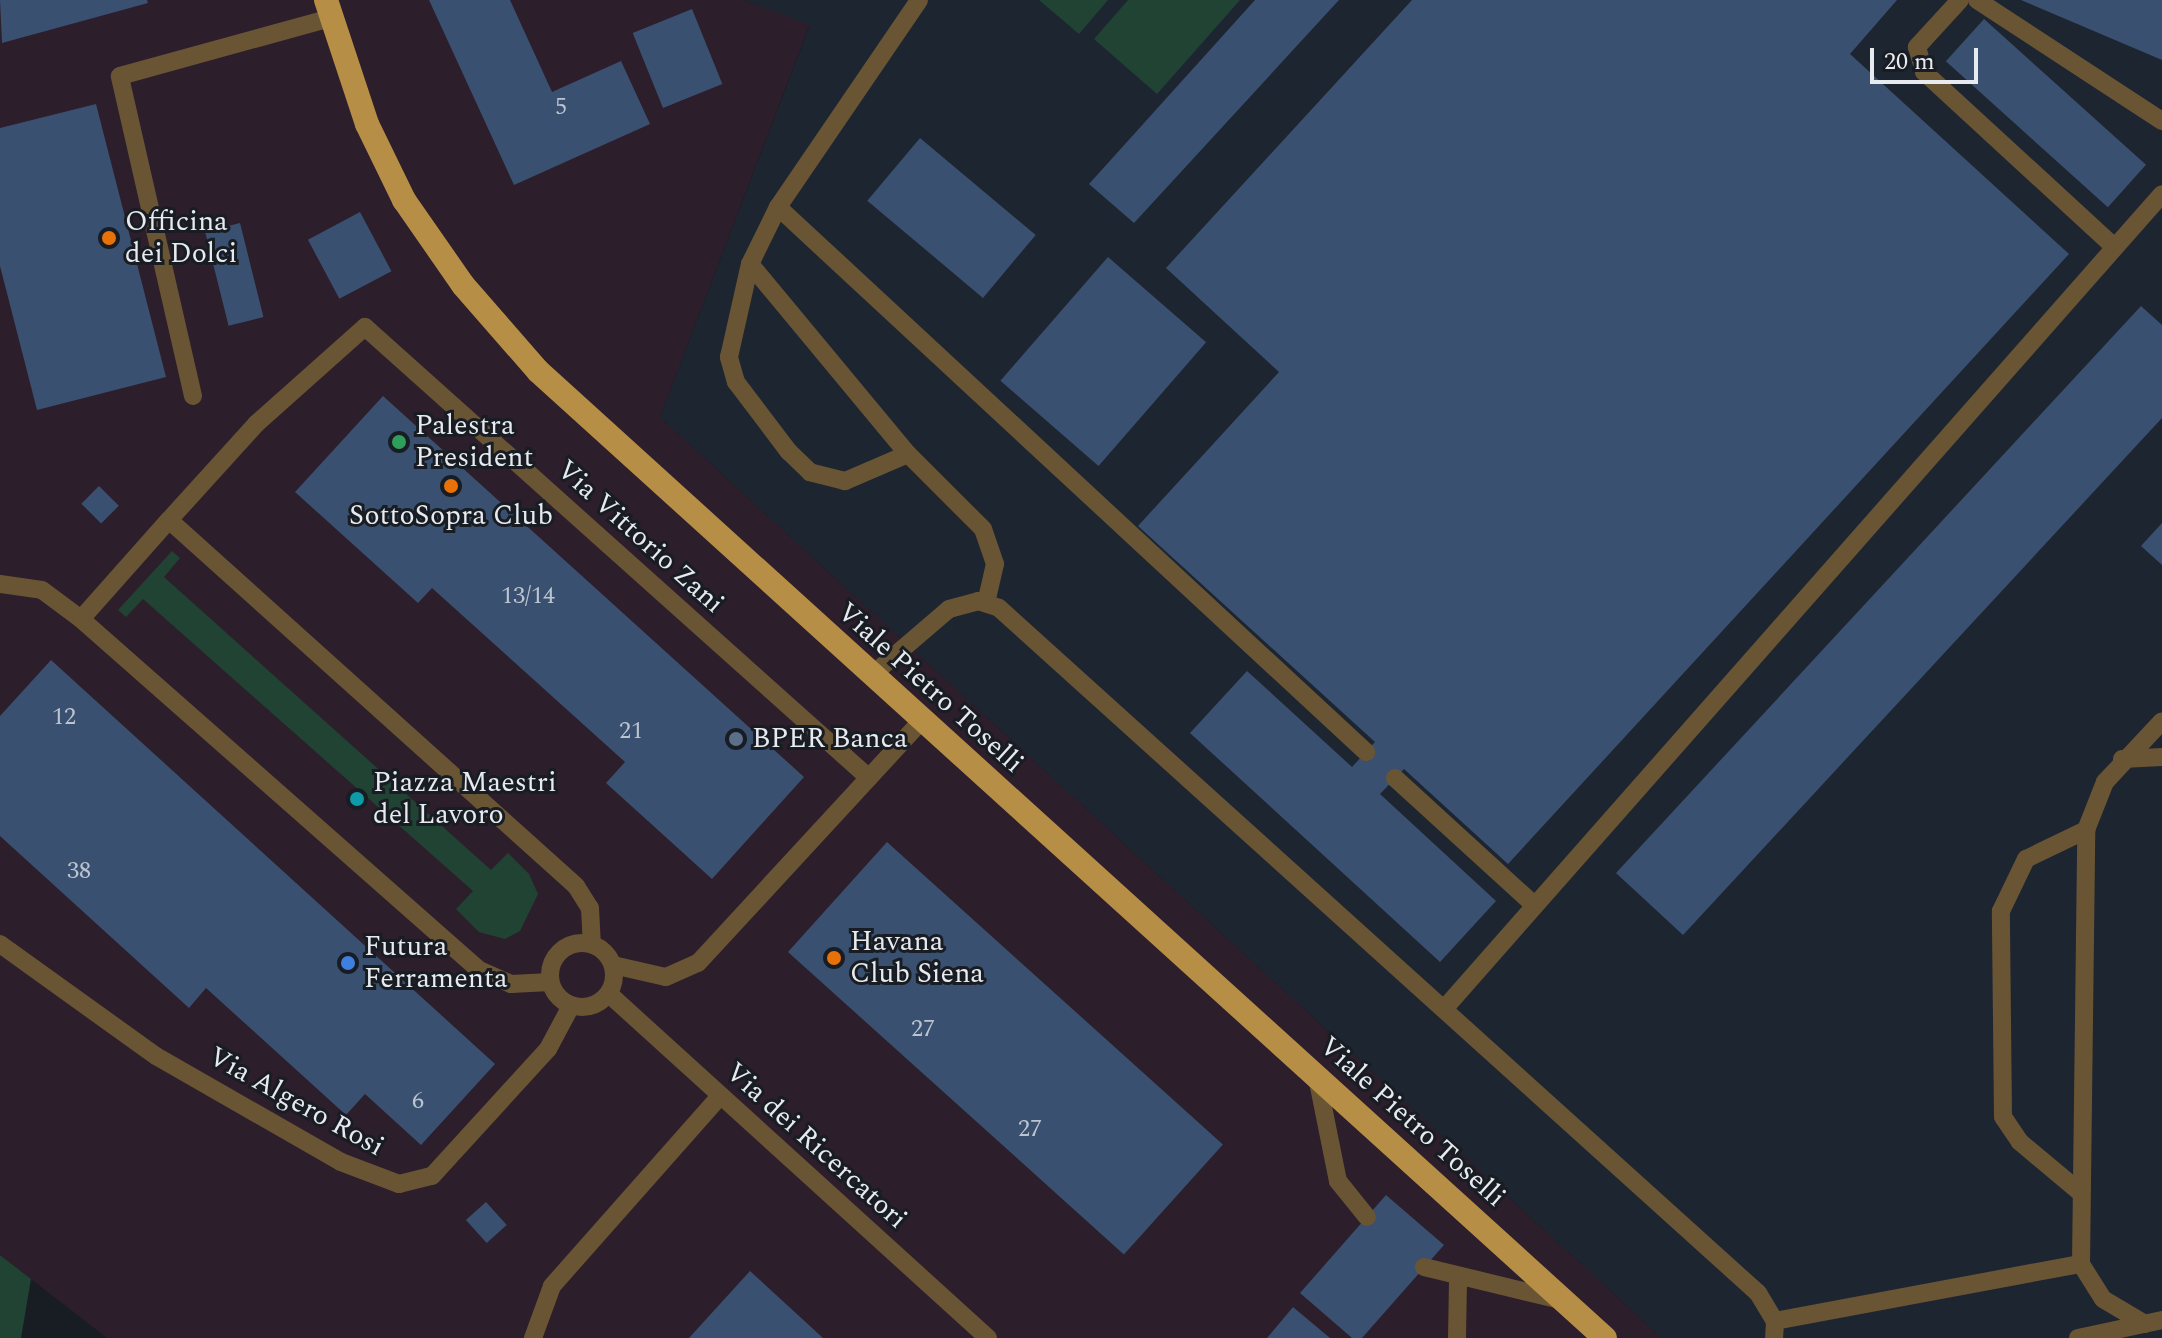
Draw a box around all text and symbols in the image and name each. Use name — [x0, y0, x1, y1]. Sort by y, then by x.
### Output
scale bar — [1874, 32, 1982, 82]
text: 20 m — [1884, 44, 1935, 80]
house number: 5 — [555, 94, 567, 122]
place label: Officina dei Dolci — [125, 205, 237, 271]
marker: Officina dei Dolci — [100, 229, 118, 247]
place label: Palestra President — [415, 409, 534, 475]
marker: Palestra President — [390, 433, 408, 451]
street label: Via Vittorio Zani — [550, 453, 730, 621]
marker: SottoSopra Club — [442, 477, 460, 495]
place label: SottoSopra Club — [349, 499, 553, 533]
house number: 13/14 — [501, 583, 555, 611]
street label: Viale Pietro Toselli — [830, 596, 1030, 780]
house number: 12 — [52, 704, 76, 732]
house number: 21 — [619, 718, 643, 746]
place label: BPER Banca — [752, 722, 908, 756]
marker: BPER Banca — [727, 730, 745, 748]
place label: Piazza Maestri del Lavoro — [373, 766, 557, 832]
marker: Piazza Maestri del Lavoro — [348, 790, 366, 808]
house number: 38 — [67, 858, 91, 886]
place label: Havana Club Siena — [850, 925, 984, 991]
place label: Futura Ferramenta — [364, 930, 508, 996]
marker: Havana Club Siena — [825, 949, 843, 967]
marker: Futura Ferramenta — [339, 954, 357, 972]
house number: 27 — [911, 1016, 935, 1044]
street label: Viale Pietro Toselli — [1312, 1030, 1512, 1214]
street label: Via Algero Rosi — [202, 1040, 390, 1164]
street label: Via dei Ricercatori — [718, 1056, 914, 1236]
house number: 6 — [412, 1088, 424, 1116]
house number: 27 — [1018, 1116, 1042, 1144]

